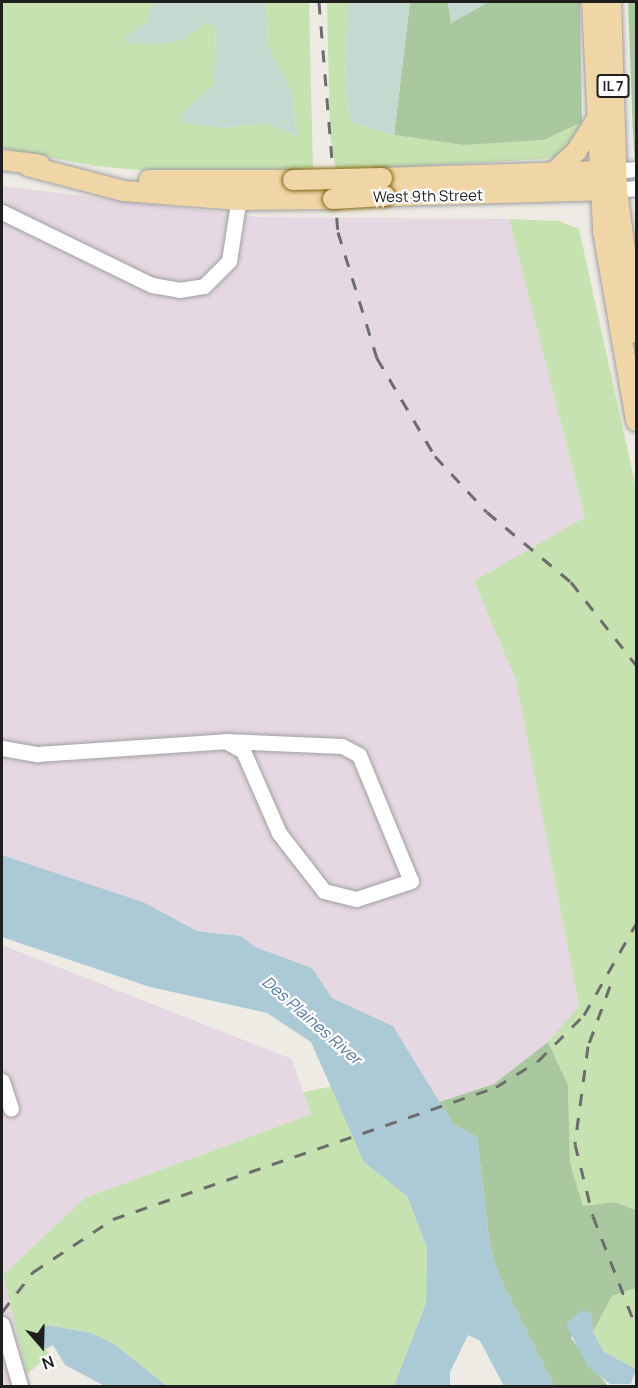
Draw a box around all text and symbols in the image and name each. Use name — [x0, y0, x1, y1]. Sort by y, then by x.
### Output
road number: IL 7 — [595, 75, 631, 97]
street label: West 9th Street — [373, 186, 483, 206]
water label: Des Plaines River — [259, 972, 365, 1068]
north arrow — [12, 1316, 72, 1376]
text: N — [39, 1351, 57, 1375]

